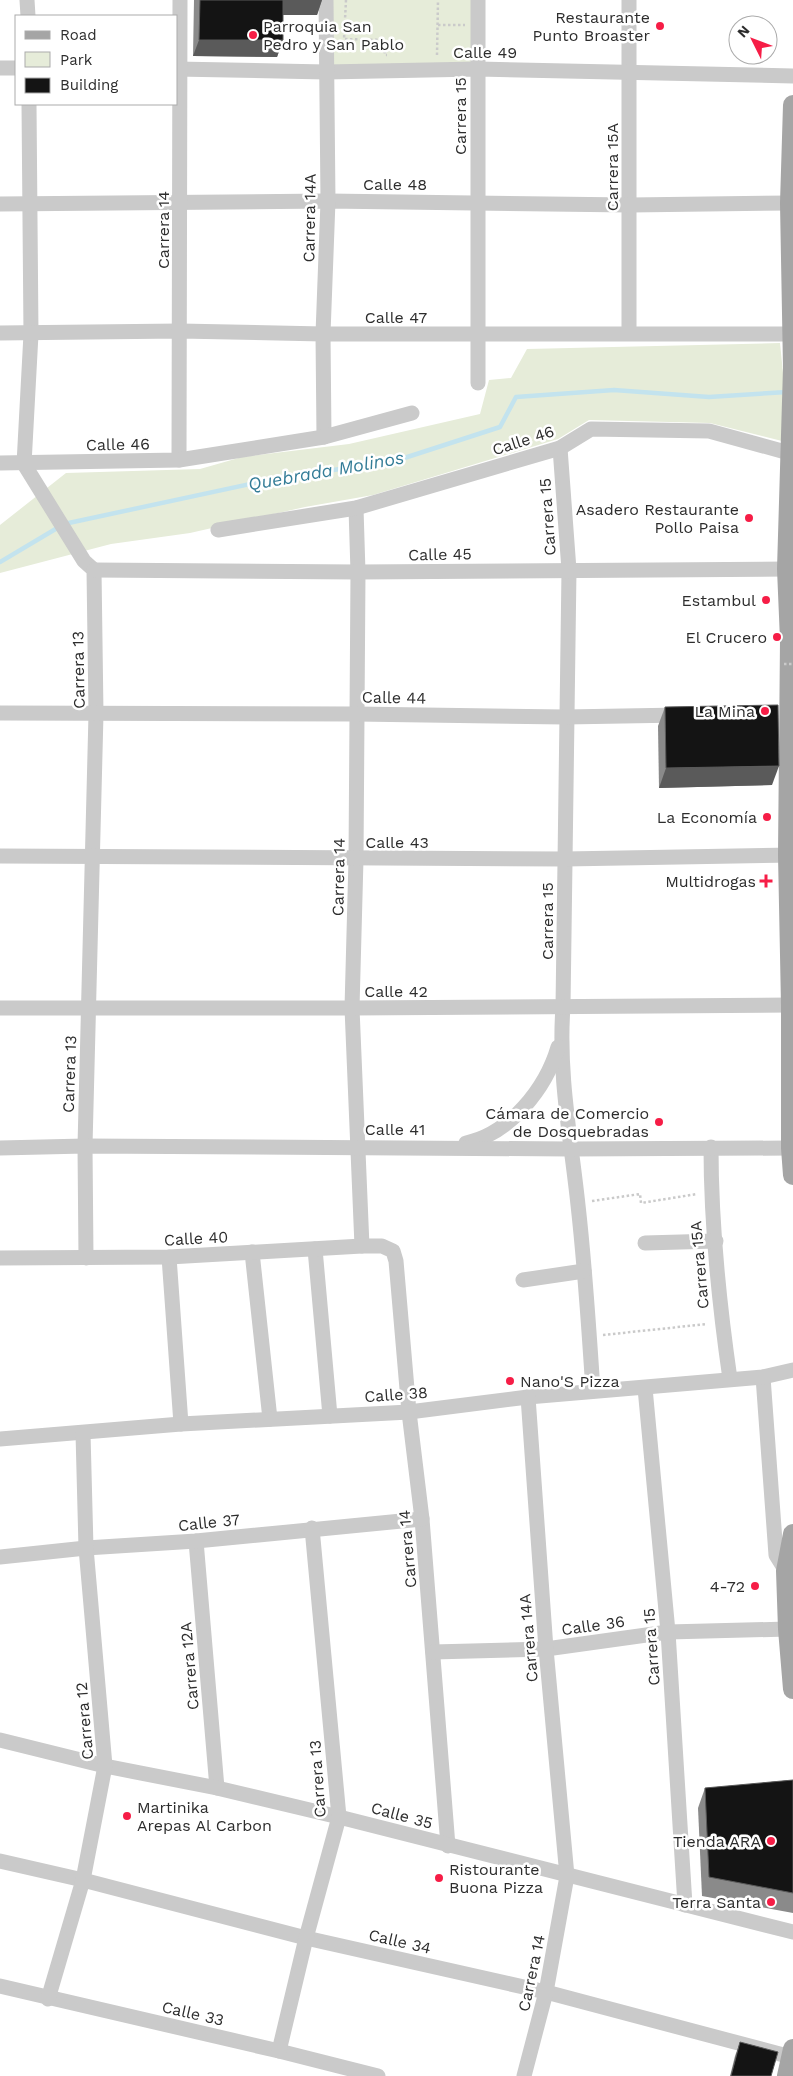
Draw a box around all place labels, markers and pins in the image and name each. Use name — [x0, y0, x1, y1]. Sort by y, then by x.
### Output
place label: Restaurante Punto Broaster — [533, 8, 650, 45]
place label: Parroquia San Pedro y San Pablo — [263, 17, 404, 54]
marker: Restaurante Punto Broaster — [654, 20, 666, 32]
marker: Parroquia San Pedro y San Pablo — [247, 29, 259, 41]
place label: Asadero Restaurante Pollo Paisa — [576, 500, 739, 537]
marker: Asadero Restaurante Pollo Paisa — [743, 512, 755, 524]
place label: Estambul — [682, 591, 756, 610]
marker: Estambul — [760, 594, 772, 606]
place label: El Crucero — [686, 628, 767, 647]
marker: El Crucero — [771, 631, 783, 643]
place label: La Mina — [694, 702, 755, 721]
marker: La Mina — [759, 705, 771, 717]
place label: La Economía — [657, 808, 757, 827]
marker: La Economía — [761, 811, 773, 823]
place label: Multidrogas — [665, 872, 756, 891]
marker: Multidrogas — [760, 875, 772, 887]
place label: Cámara de Comercio de Dosquebradas — [485, 1104, 649, 1141]
marker: Cámara de Comercio de Dosquebradas — [653, 1116, 665, 1128]
place label: Nano'S Pizza — [520, 1372, 620, 1391]
marker: Nano'S Pizza — [504, 1375, 516, 1387]
place label: 4-72 — [710, 1577, 745, 1596]
marker: 4-72 — [749, 1580, 761, 1592]
place label: Martinika Arepas Al Carbon — [137, 1798, 272, 1835]
marker: Martinika Arepas Al Carbon — [121, 1810, 133, 1822]
place label: Tienda ARA — [673, 1832, 761, 1851]
marker: Tienda ARA — [765, 1835, 777, 1847]
place label: Ristourante Buona Pizza — [449, 1860, 543, 1897]
marker: Ristourante Buona Pizza — [433, 1872, 445, 1884]
place label: Terra Santa — [672, 1893, 761, 1912]
marker: Terra Santa — [765, 1896, 777, 1908]

